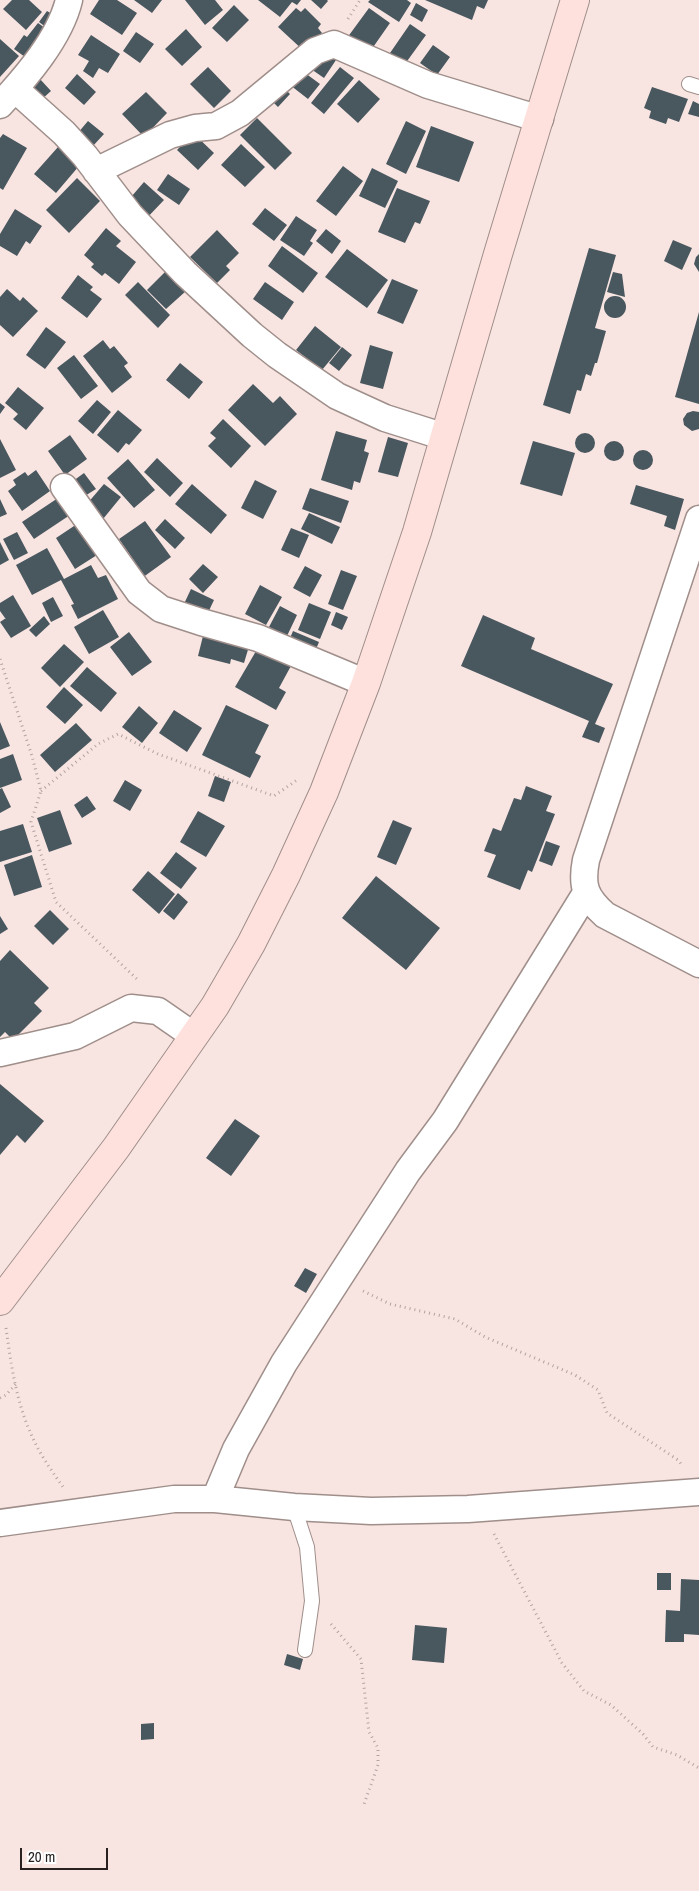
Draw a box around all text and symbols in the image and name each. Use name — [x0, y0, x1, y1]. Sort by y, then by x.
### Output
scale bar — [22, 1838, 110, 1870]
text: 20 m — [28, 1846, 55, 1867]

